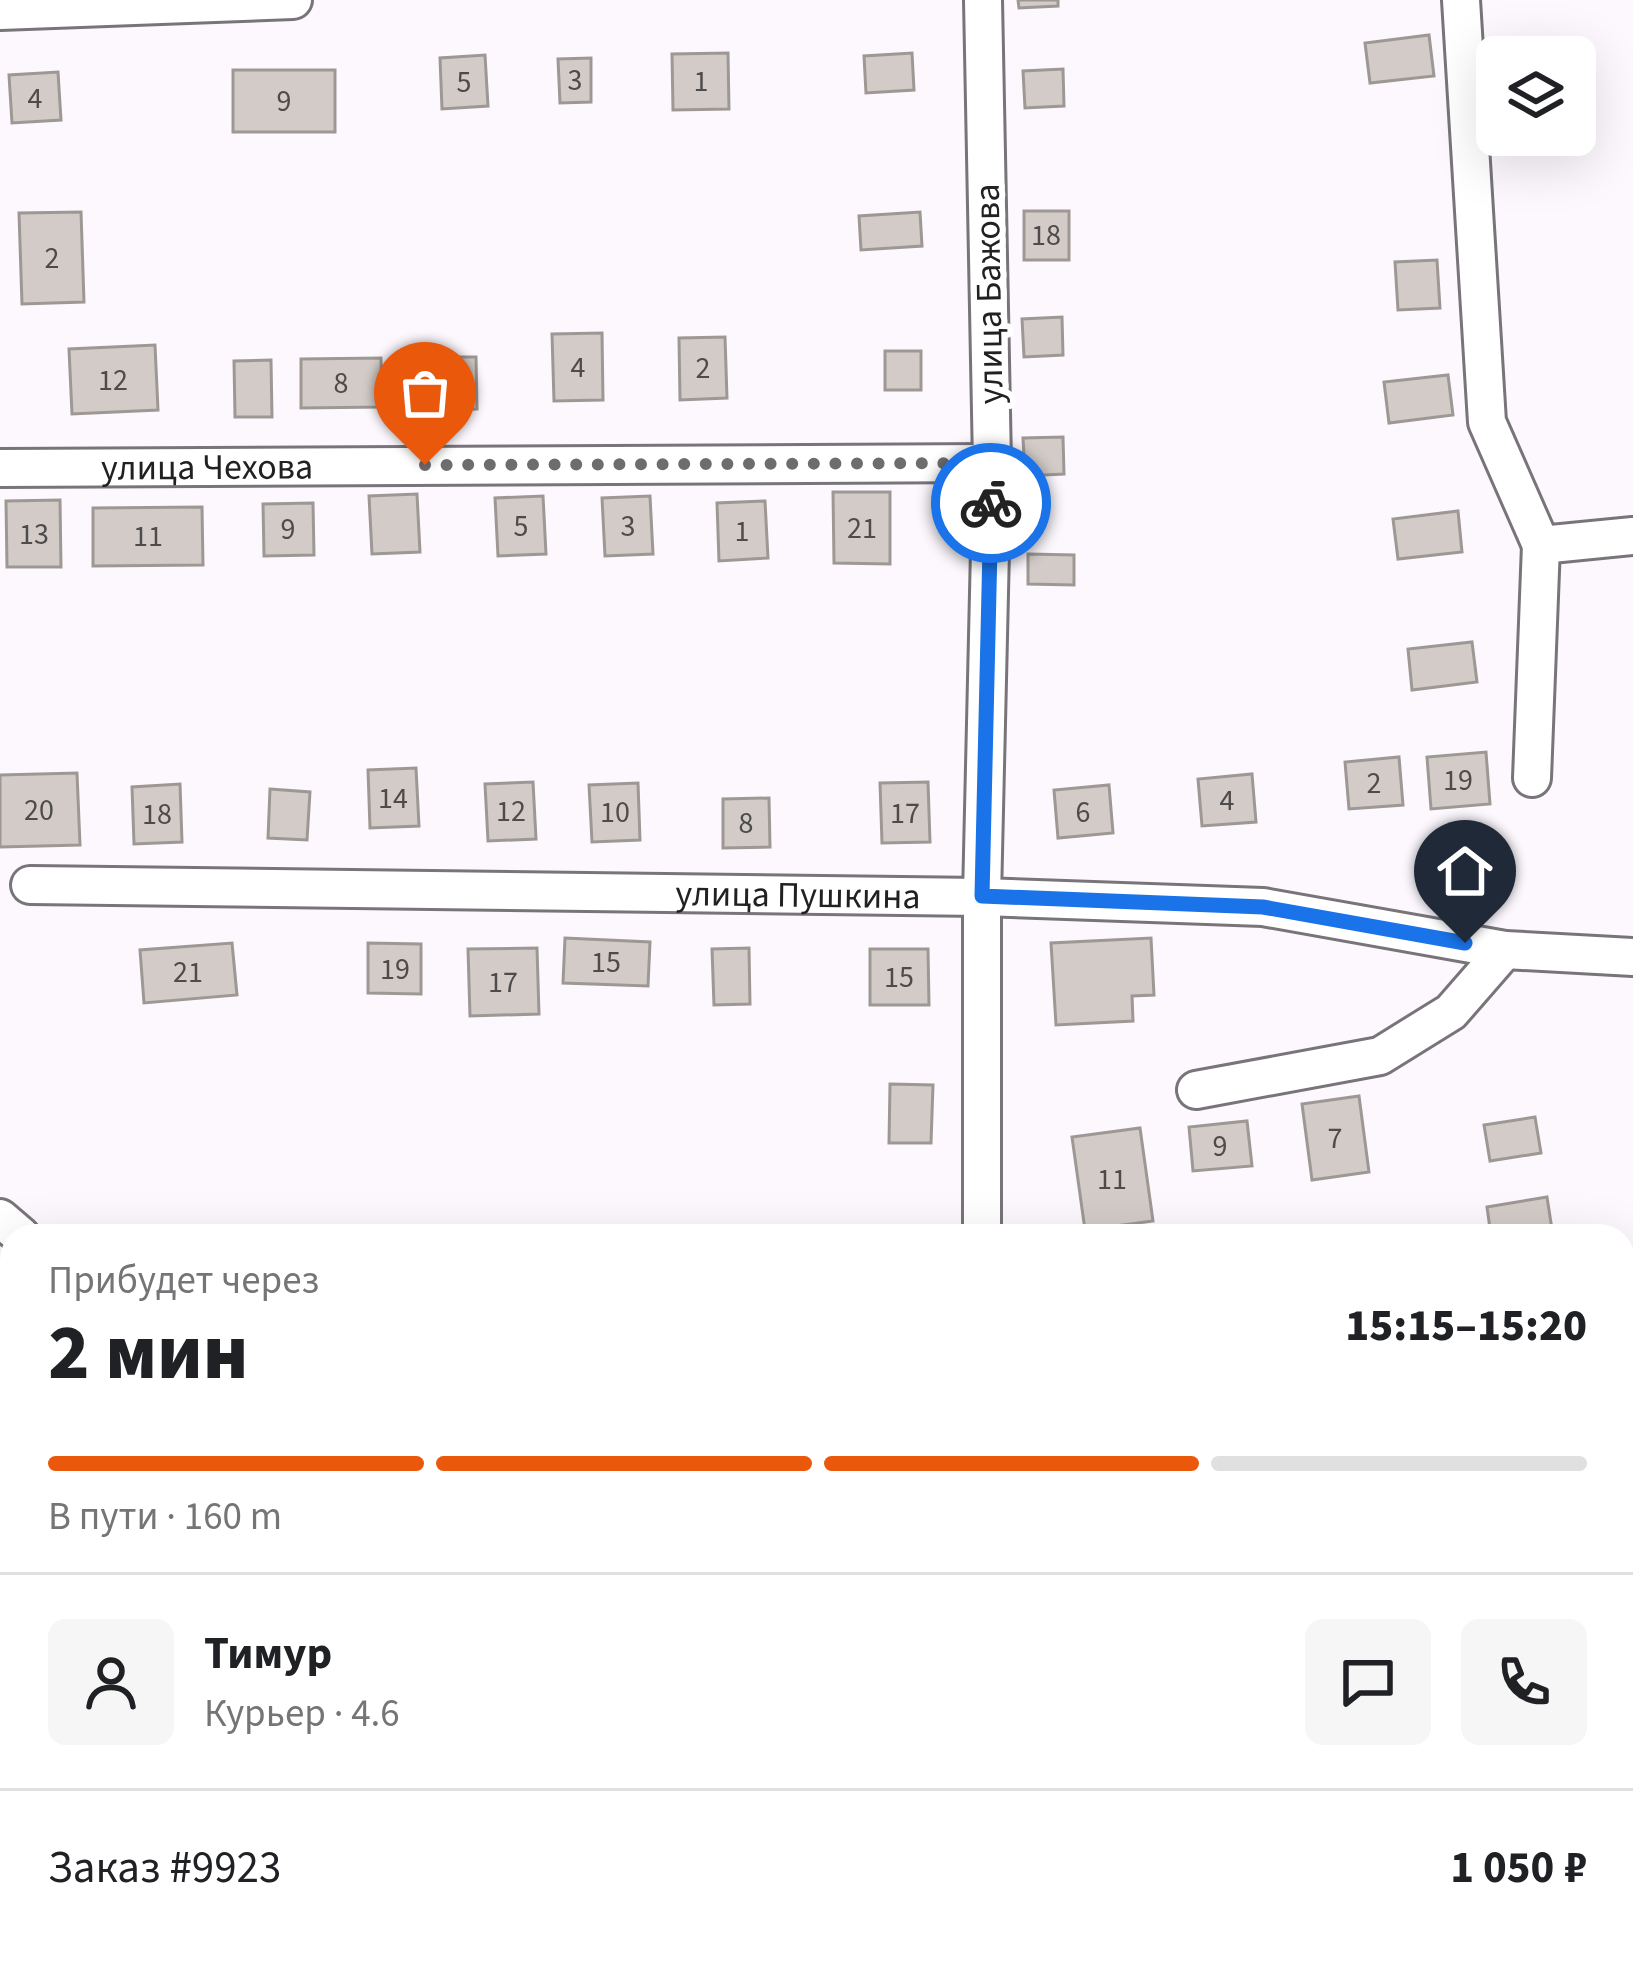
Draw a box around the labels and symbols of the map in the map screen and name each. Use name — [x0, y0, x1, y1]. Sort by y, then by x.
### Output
house number: 3 — [568, 59, 582, 102]
house number: 1 — [694, 60, 708, 103]
house number: 5 — [457, 61, 471, 104]
house number: 4 — [28, 77, 43, 120]
house number: 9 — [277, 80, 291, 123]
street label: улица Бажова — [962, 183, 1016, 405]
house number: 18 — [1031, 214, 1061, 257]
house number: 2 — [45, 237, 59, 280]
pin — [374, 342, 476, 465]
house number: 4 — [571, 346, 586, 389]
house number: 2 — [696, 347, 710, 390]
house number: 12 — [98, 359, 128, 402]
house number: 8 — [334, 362, 348, 405]
street label: улица Чехова — [101, 441, 313, 493]
courier — [931, 443, 1051, 563]
house number: 5 — [514, 505, 528, 548]
house number: 3 — [621, 505, 635, 548]
house number: 21 — [847, 507, 877, 550]
house number: 9 — [281, 508, 295, 551]
house number: 1 — [735, 510, 749, 553]
house number: 13 — [19, 513, 49, 556]
house number: 11 — [133, 515, 163, 558]
house number: 19 — [1443, 759, 1473, 802]
house number: 2 — [1367, 762, 1381, 805]
house number: 14 — [378, 777, 408, 820]
house number: 4 — [1220, 779, 1235, 822]
house number: 20 — [24, 789, 54, 832]
house number: 12 — [496, 790, 526, 833]
house number: 10 — [600, 791, 630, 834]
house number: 6 — [1076, 791, 1090, 834]
house number: 17 — [890, 792, 920, 835]
house number: 18 — [142, 793, 172, 836]
house number: 8 — [739, 802, 753, 845]
pin — [1414, 820, 1516, 943]
street label: улица Пушкина — [675, 868, 921, 922]
house number: 15 — [591, 941, 621, 984]
house number: 19 — [380, 948, 410, 991]
house number: 21 — [173, 951, 203, 994]
house number: 15 — [884, 956, 914, 999]
house number: 17 — [488, 961, 518, 1004]
house number: 7 — [1328, 1117, 1342, 1160]
house number: 9 — [1213, 1125, 1227, 1168]
house number: 11 — [1097, 1158, 1127, 1201]

